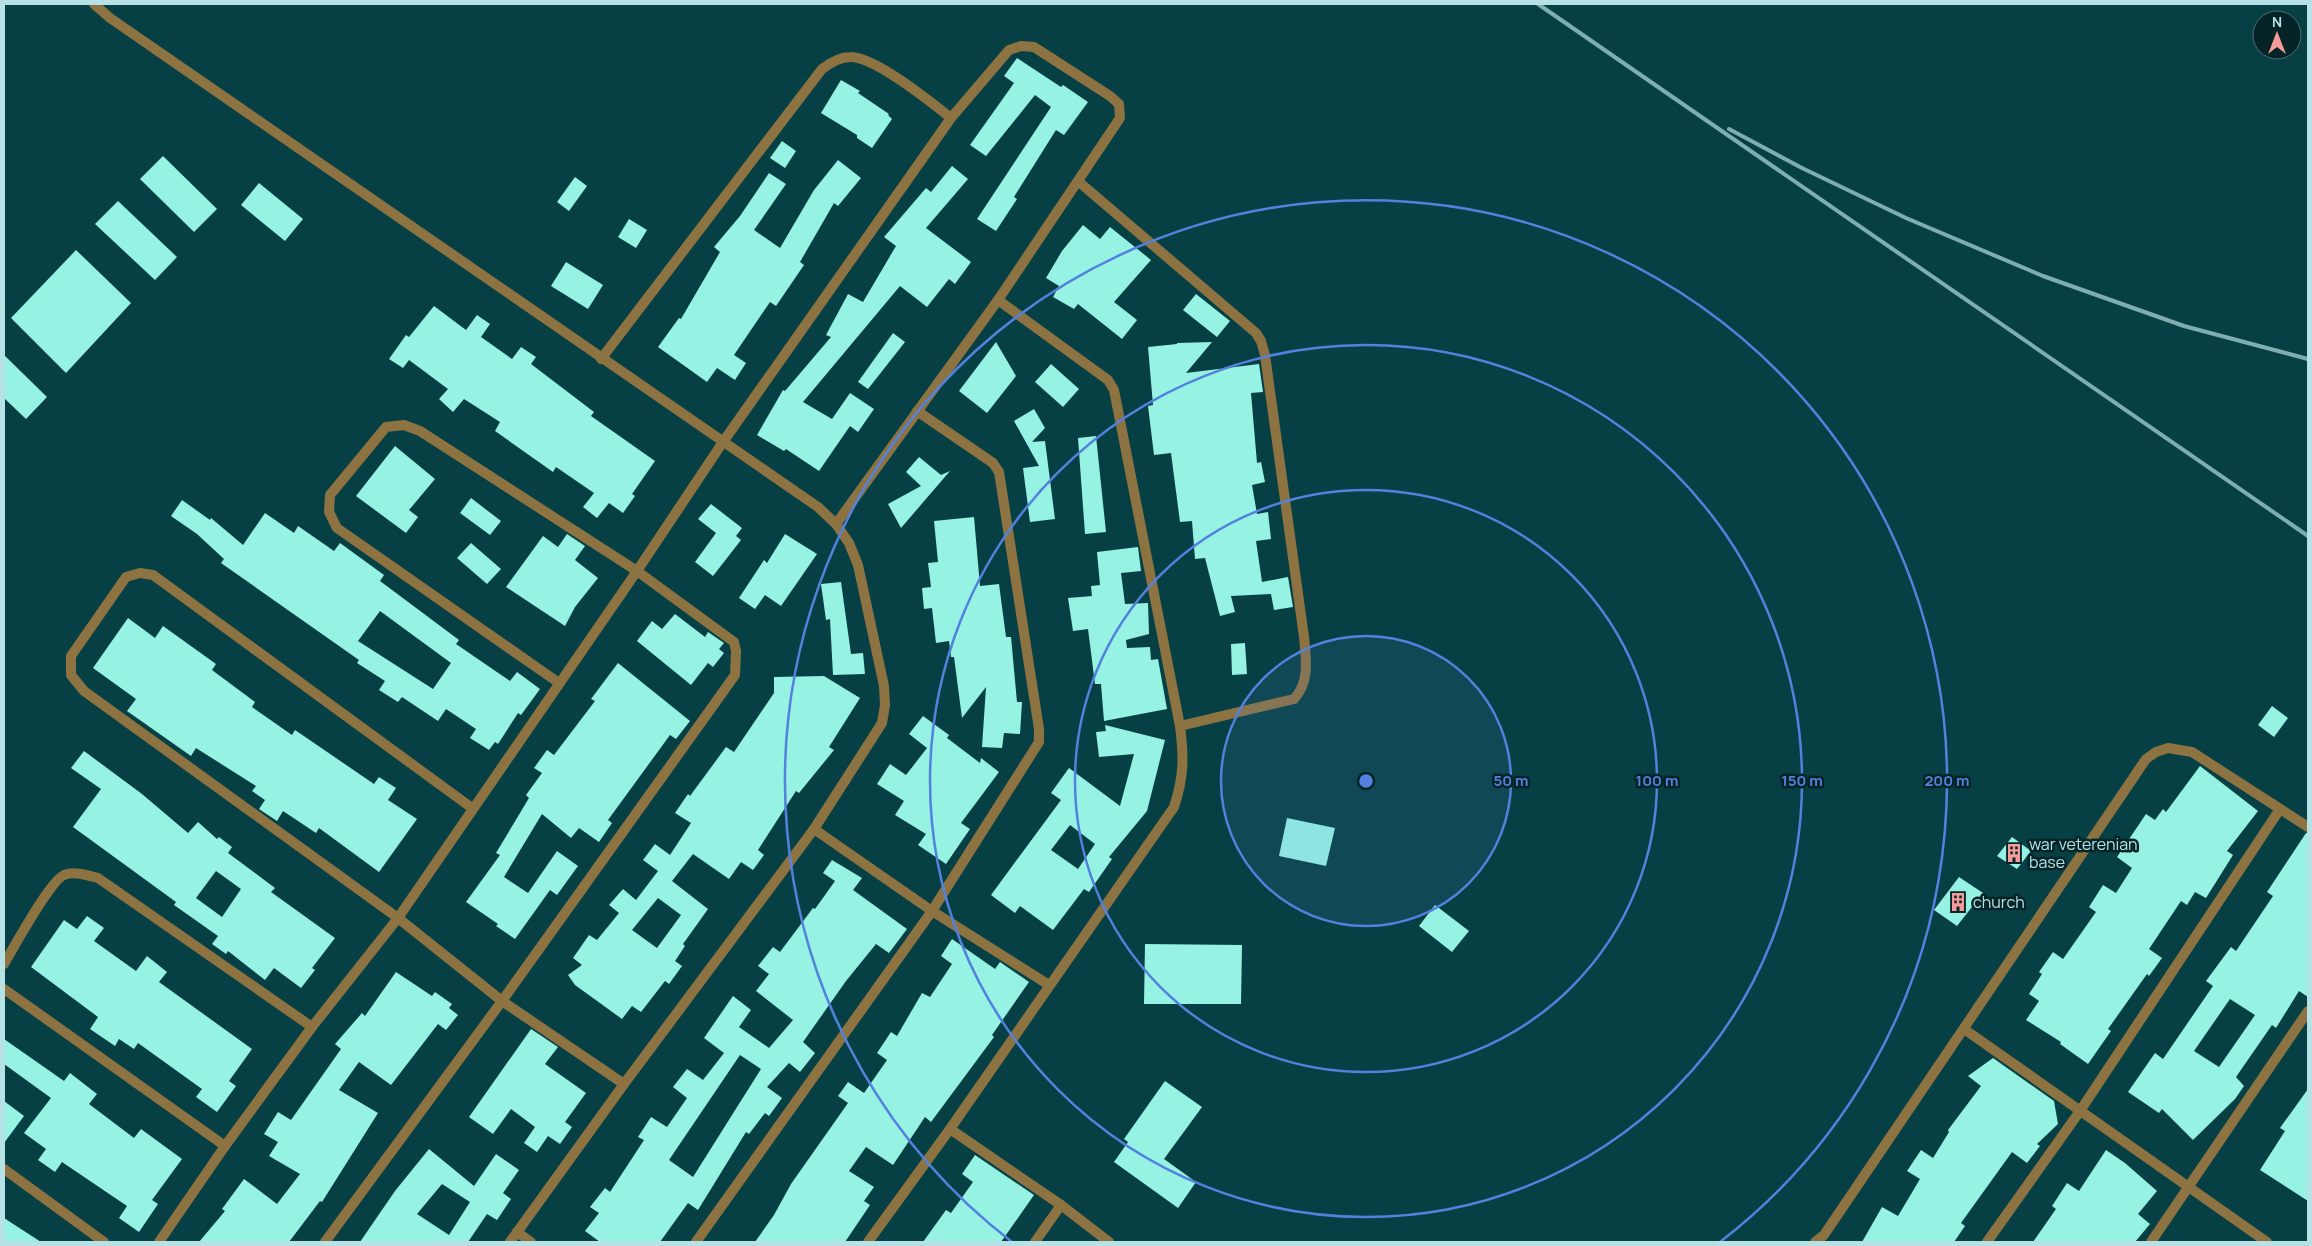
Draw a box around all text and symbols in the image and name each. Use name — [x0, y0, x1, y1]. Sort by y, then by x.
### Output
north arrow — [2252, 10, 2302, 60]
text: N — [2272, 12, 2282, 31]
text: 50 m — [1493, 770, 1529, 791]
text: 100 m — [1636, 770, 1678, 791]
text: 150 m — [1781, 770, 1823, 791]
text: 200 m — [1924, 770, 1970, 791]
centre of rings — [1357, 772, 1375, 790]
place label: war veterenian base — [2029, 833, 2138, 873]
building icon: war veterenian base — [2003, 842, 2025, 864]
building icon: church — [1947, 891, 1969, 913]
place label: church — [1973, 891, 2025, 913]

